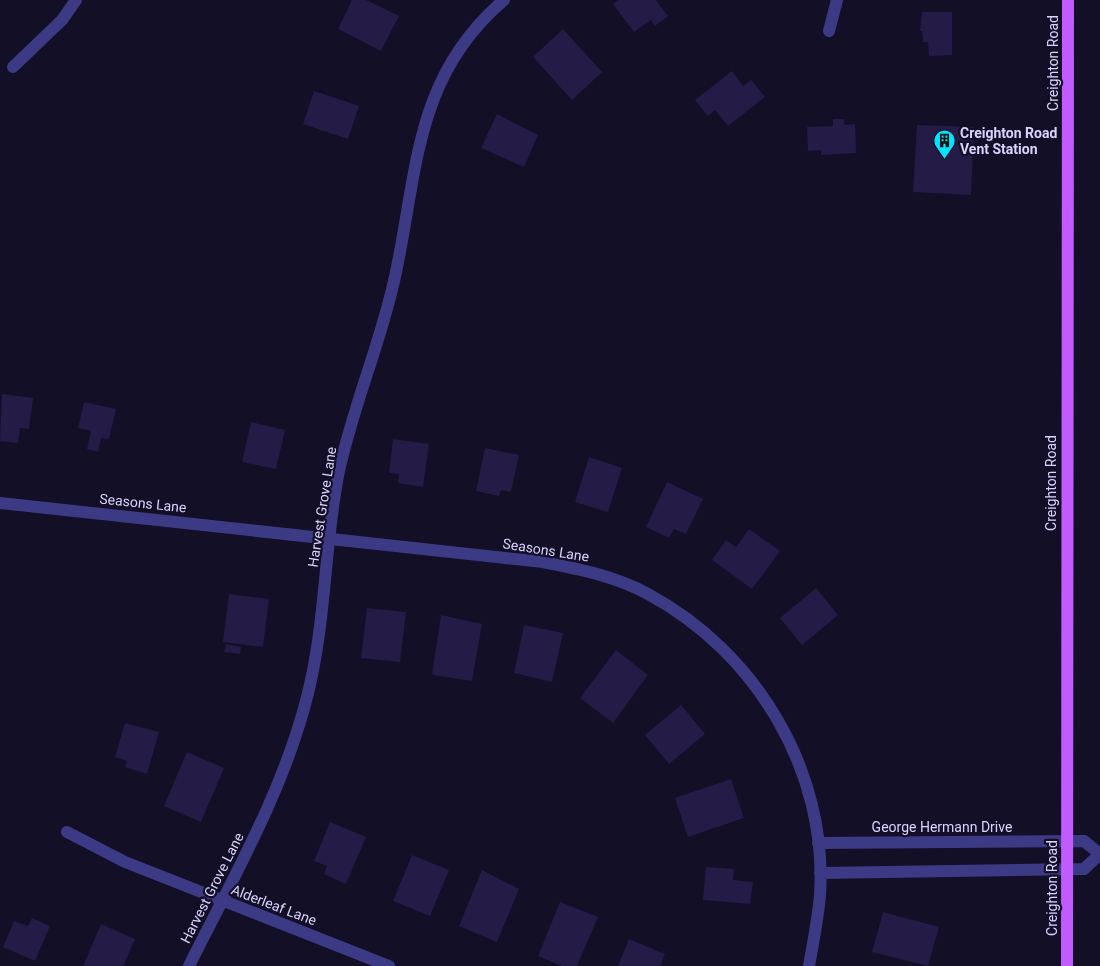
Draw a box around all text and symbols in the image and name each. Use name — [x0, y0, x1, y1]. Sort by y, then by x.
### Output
street label: Creighton Road — [1045, 15, 1061, 111]
place label: Creighton Road Vent Station — [960, 125, 1057, 157]
building icon: Creighton Road Vent Station — [932, 129, 956, 160]
street label: Creighton Road — [1043, 435, 1059, 531]
street label: Harvest Grove Lane — [305, 446, 339, 568]
street label: Seasons Lane — [99, 490, 187, 516]
street label: Seasons Lane — [502, 535, 590, 565]
street label: George Hermann Drive — [872, 819, 1012, 835]
street label: Harvest Grove Lane — [177, 830, 247, 946]
street label: Creighton Road — [1044, 840, 1060, 936]
street label: Alderleaf Lane — [229, 881, 319, 929]

